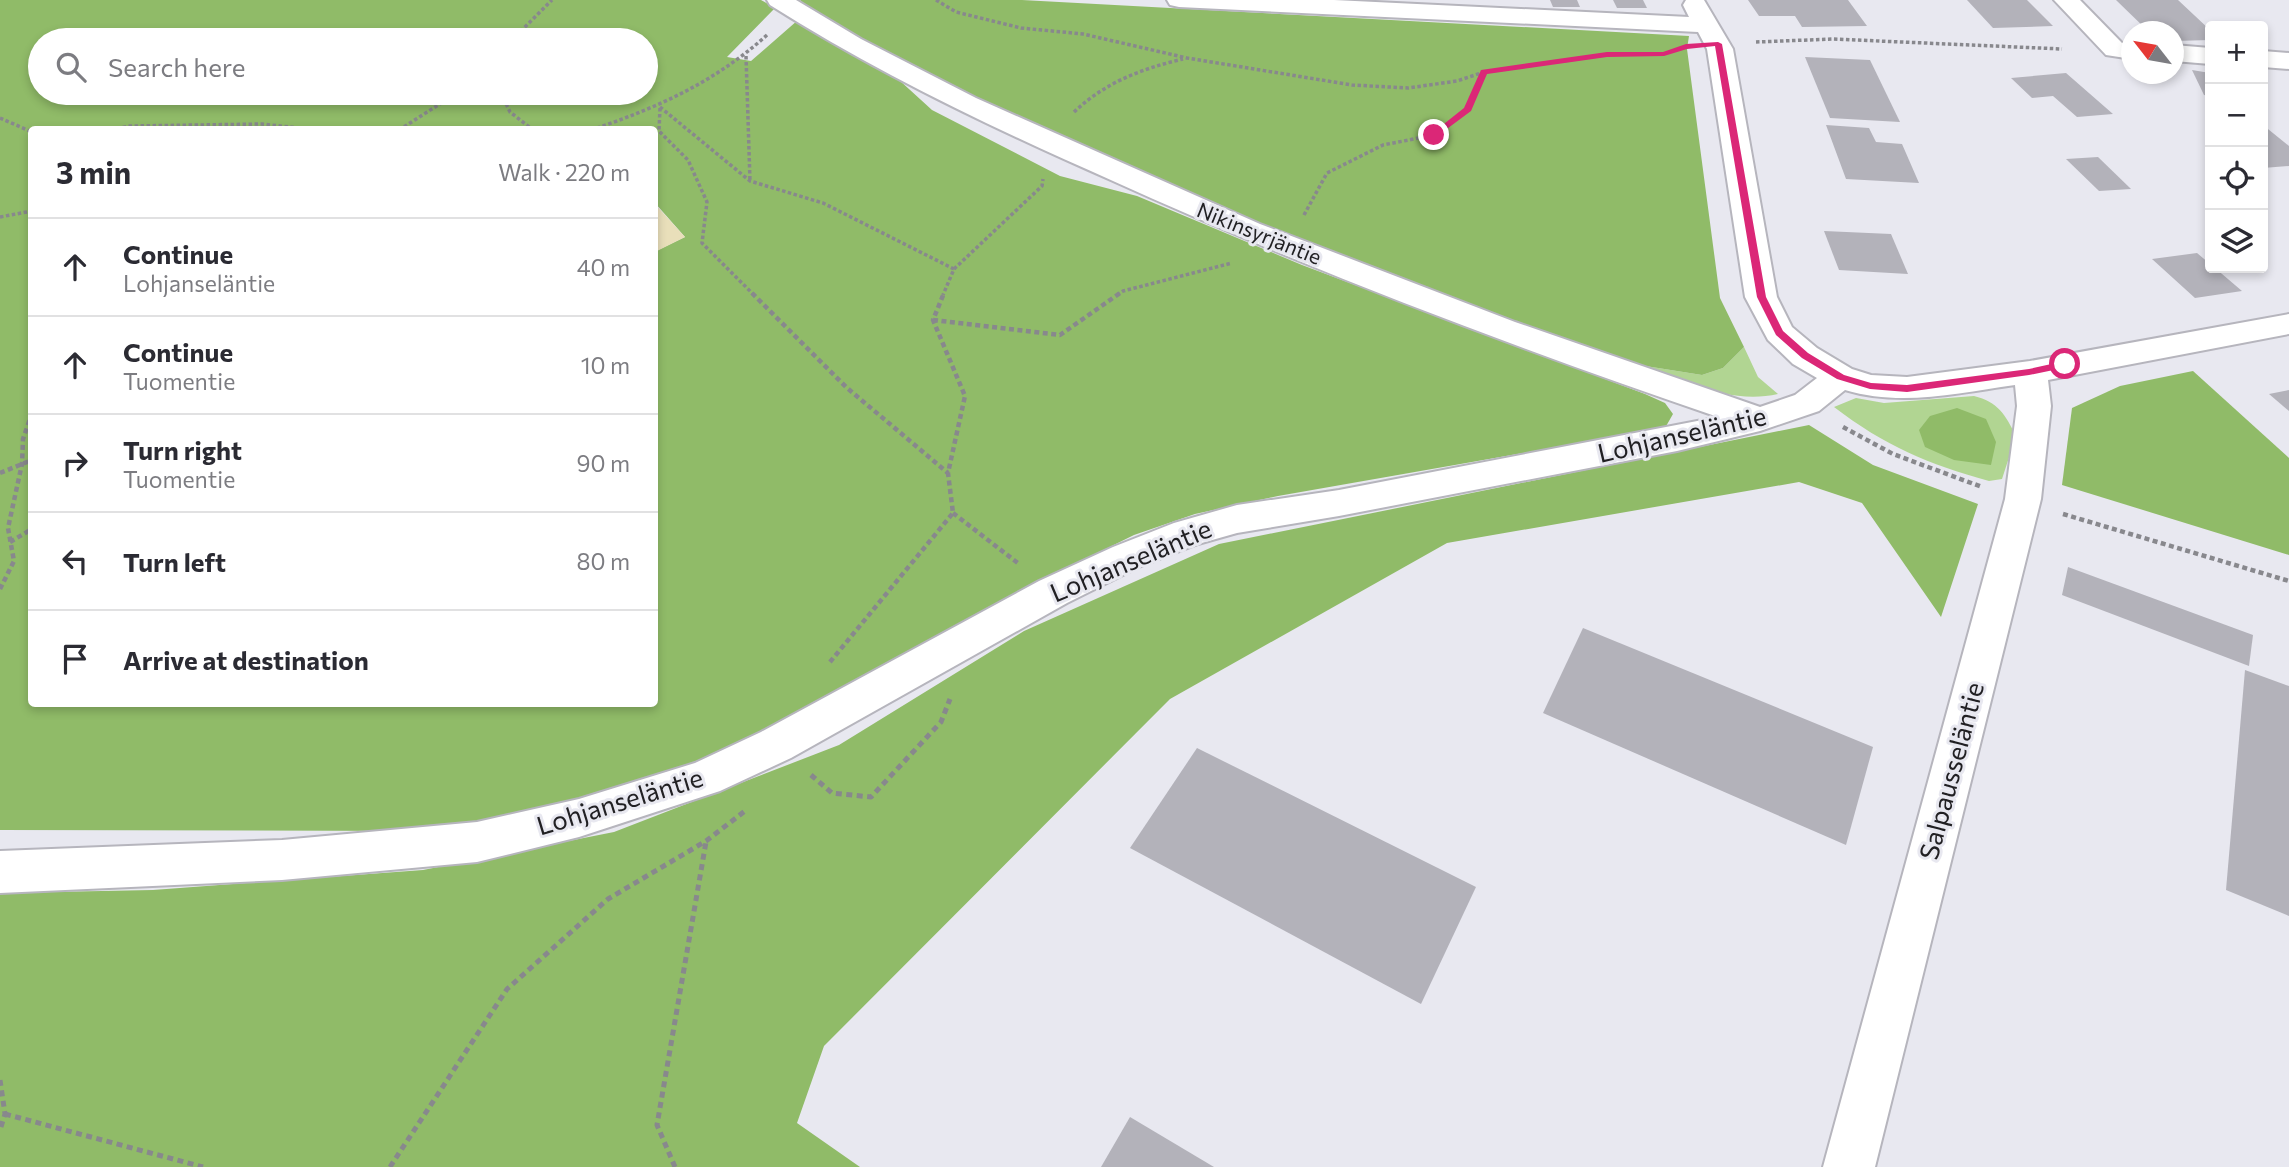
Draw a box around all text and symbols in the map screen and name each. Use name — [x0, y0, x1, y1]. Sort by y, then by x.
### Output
north arrow — [2121, 21, 2184, 84]
map controls — [2205, 21, 2268, 273]
button: + — [2205, 21, 2268, 84]
search box — [28, 28, 658, 105]
icon: search — [52, 48, 90, 86]
text: Search here — [108, 51, 246, 82]
button: − — [2205, 84, 2268, 147]
route end — [1418, 119, 1449, 150]
button: locate — [2205, 147, 2268, 210]
text: 3 min — [56, 153, 131, 190]
text: Walk · 220 m — [498, 158, 630, 186]
street label: Nikinsyrjäntie — [1194, 196, 1325, 269]
button: layers — [2205, 210, 2268, 273]
text: Continue — [123, 238, 233, 269]
icon: ahead — [56, 248, 94, 286]
text: 40 m — [577, 253, 630, 281]
text: Lohjanseläntie — [123, 269, 275, 297]
text: Continue — [123, 336, 233, 367]
icon: ahead — [56, 346, 94, 384]
route start — [2049, 348, 2080, 379]
text: 10 m — [581, 351, 630, 379]
text: Tuomentie — [123, 367, 235, 395]
street label: Lohjanseläntie — [1594, 399, 1769, 468]
text: Turn right — [123, 434, 242, 465]
icon: right — [56, 444, 94, 482]
text: 90 m — [577, 449, 630, 477]
text: Tuomentie — [123, 465, 235, 493]
street label: Lohjanseläntie — [1045, 512, 1216, 607]
icon: left — [56, 542, 94, 580]
text: Turn left — [123, 546, 226, 577]
text: 80 m — [577, 547, 630, 575]
icon: arrive — [56, 640, 94, 678]
text: Arrive at destination — [123, 644, 369, 675]
street label: Salpausseläntie — [1912, 679, 1989, 863]
street label: Lohjanseläntie — [533, 761, 706, 841]

